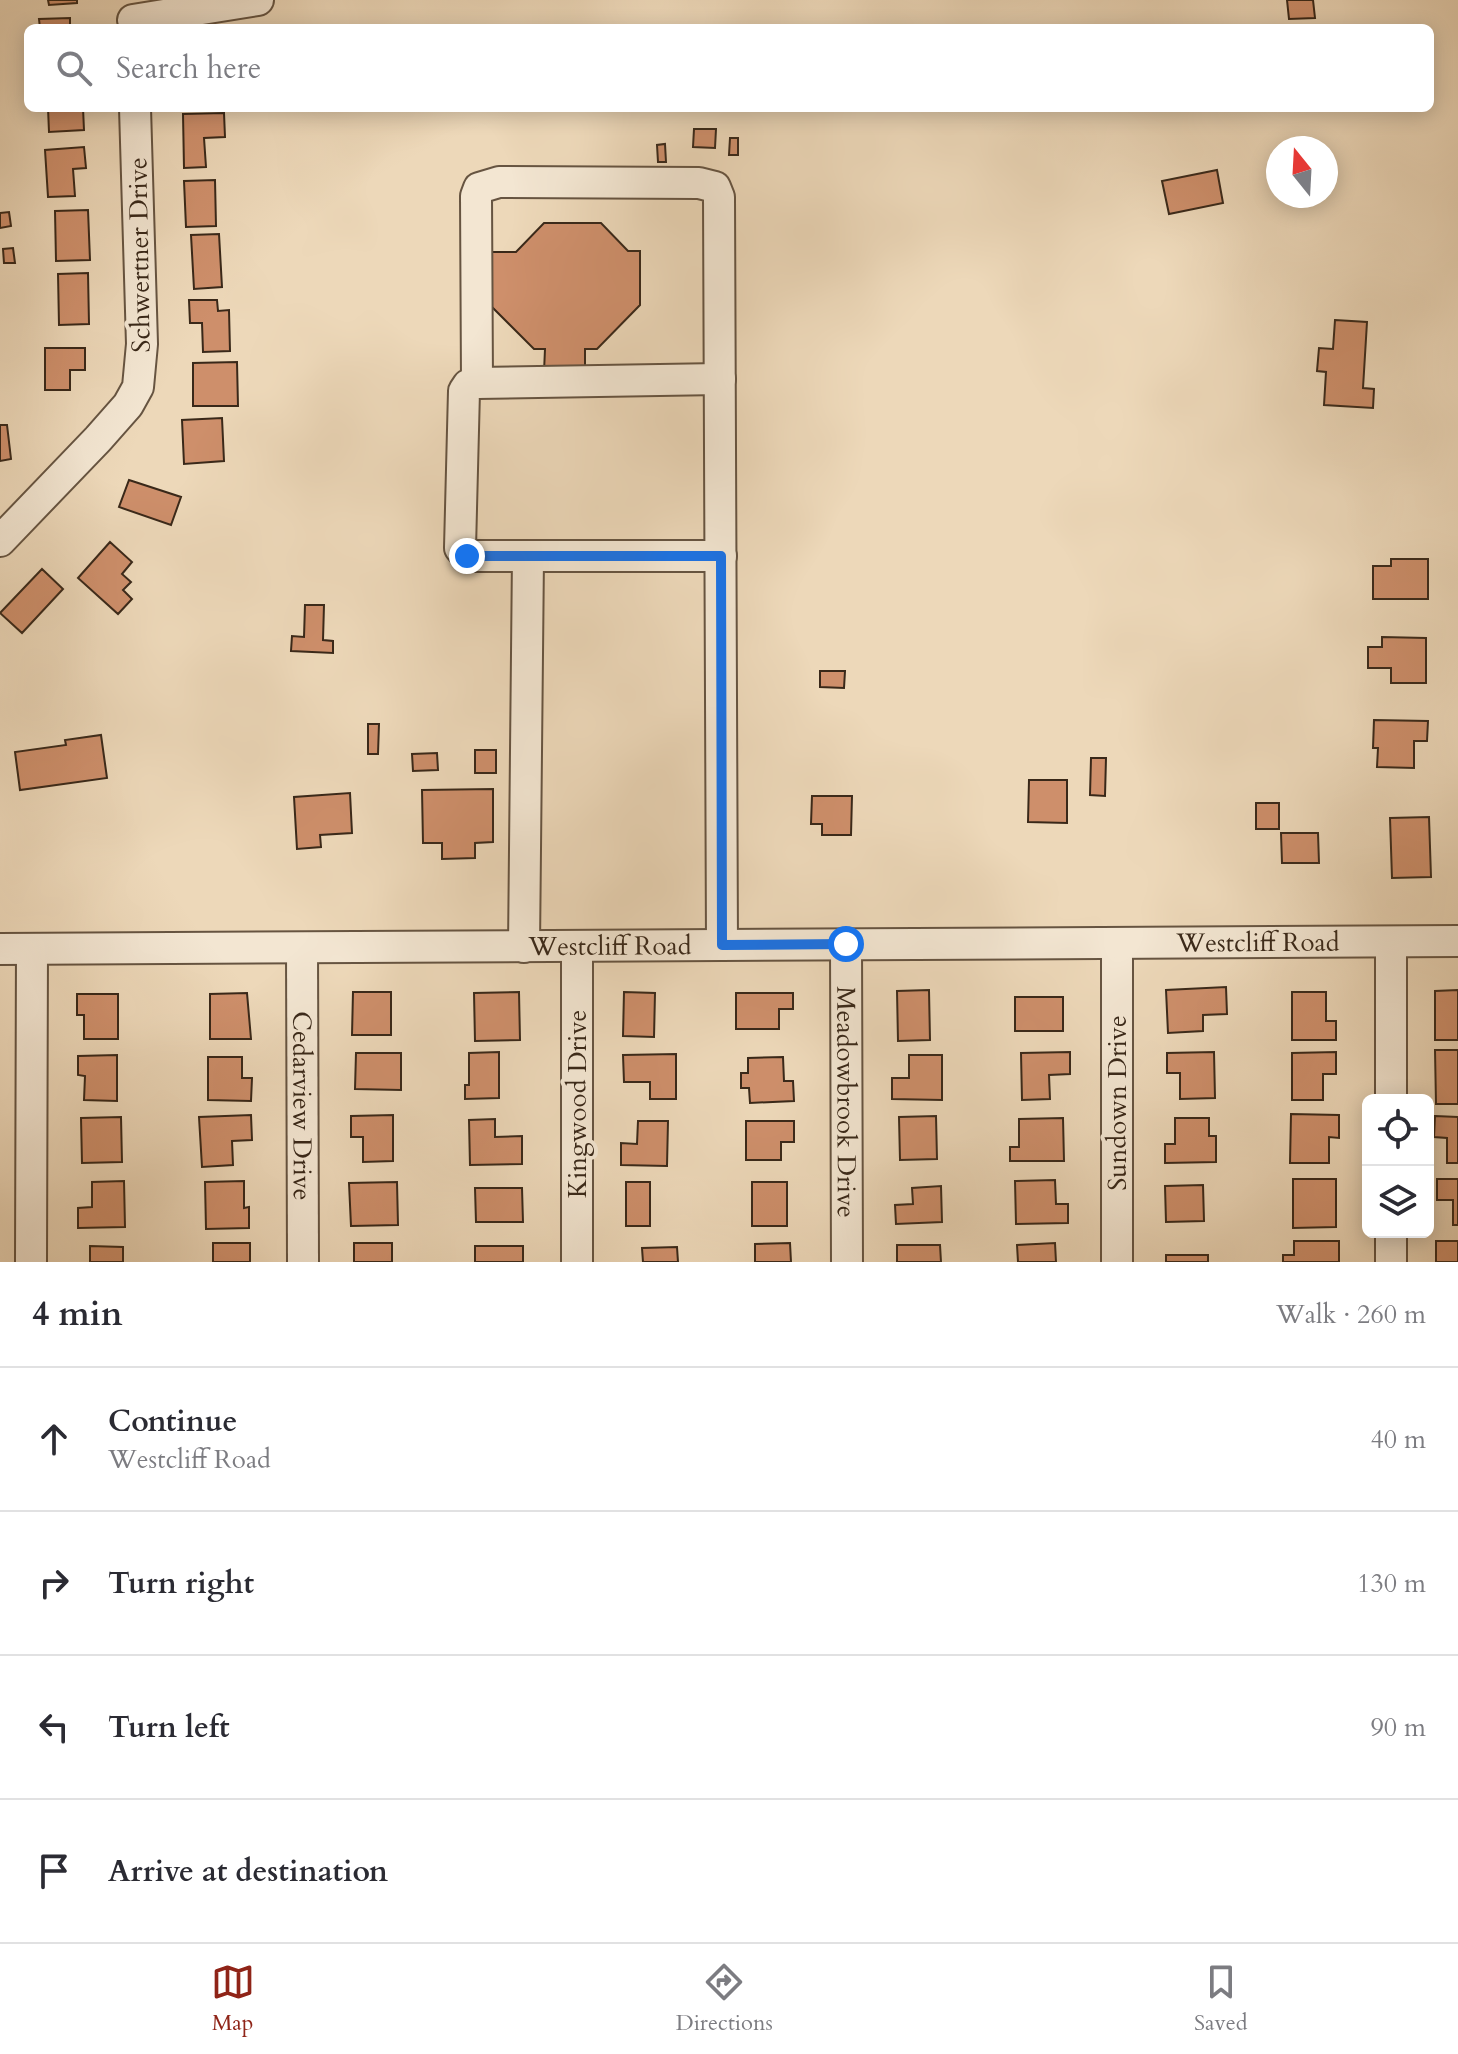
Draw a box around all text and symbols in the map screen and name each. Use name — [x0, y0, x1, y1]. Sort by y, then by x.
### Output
search box — [24, 24, 1434, 112]
icon: search — [52, 46, 96, 90]
text: Search here — [116, 48, 261, 89]
north arrow — [1266, 136, 1338, 208]
street label: Schwertner Drive — [120, 157, 159, 353]
route end — [449, 538, 485, 574]
street label: Westcliff Road — [1175, 925, 1340, 961]
route start — [828, 926, 864, 962]
street label: Westcliff Road — [527, 928, 692, 964]
street label: Meadowbrook Drive — [828, 986, 864, 1218]
street label: Kingwood Drive — [560, 1010, 595, 1198]
street label: Cedarview Drive — [284, 1011, 320, 1201]
street label: Sundown Drive — [1100, 1015, 1135, 1191]
map controls — [1362, 1094, 1434, 1238]
button: locate — [1362, 1094, 1434, 1166]
button: layers — [1362, 1166, 1434, 1238]
text: 4 min — [32, 1291, 123, 1337]
text: Walk · 260 m — [1276, 1297, 1426, 1332]
text: Continue — [108, 1401, 237, 1442]
icon: ahead — [32, 1417, 76, 1461]
text: 40 m — [1370, 1422, 1426, 1457]
text: Westcliff Road — [108, 1442, 271, 1477]
icon: right — [32, 1561, 76, 1605]
text: Turn right — [108, 1563, 254, 1604]
text: 130 m — [1357, 1566, 1426, 1601]
icon: left — [32, 1705, 76, 1749]
text: Turn left — [108, 1707, 230, 1748]
text: 90 m — [1370, 1710, 1426, 1745]
icon: arrive — [32, 1849, 76, 1893]
text: Arrive at destination — [108, 1851, 388, 1892]
tab: Map — [211, 1960, 255, 2038]
tab: Directions — [676, 1960, 773, 2038]
tab: Saved — [1194, 1960, 1247, 2038]

